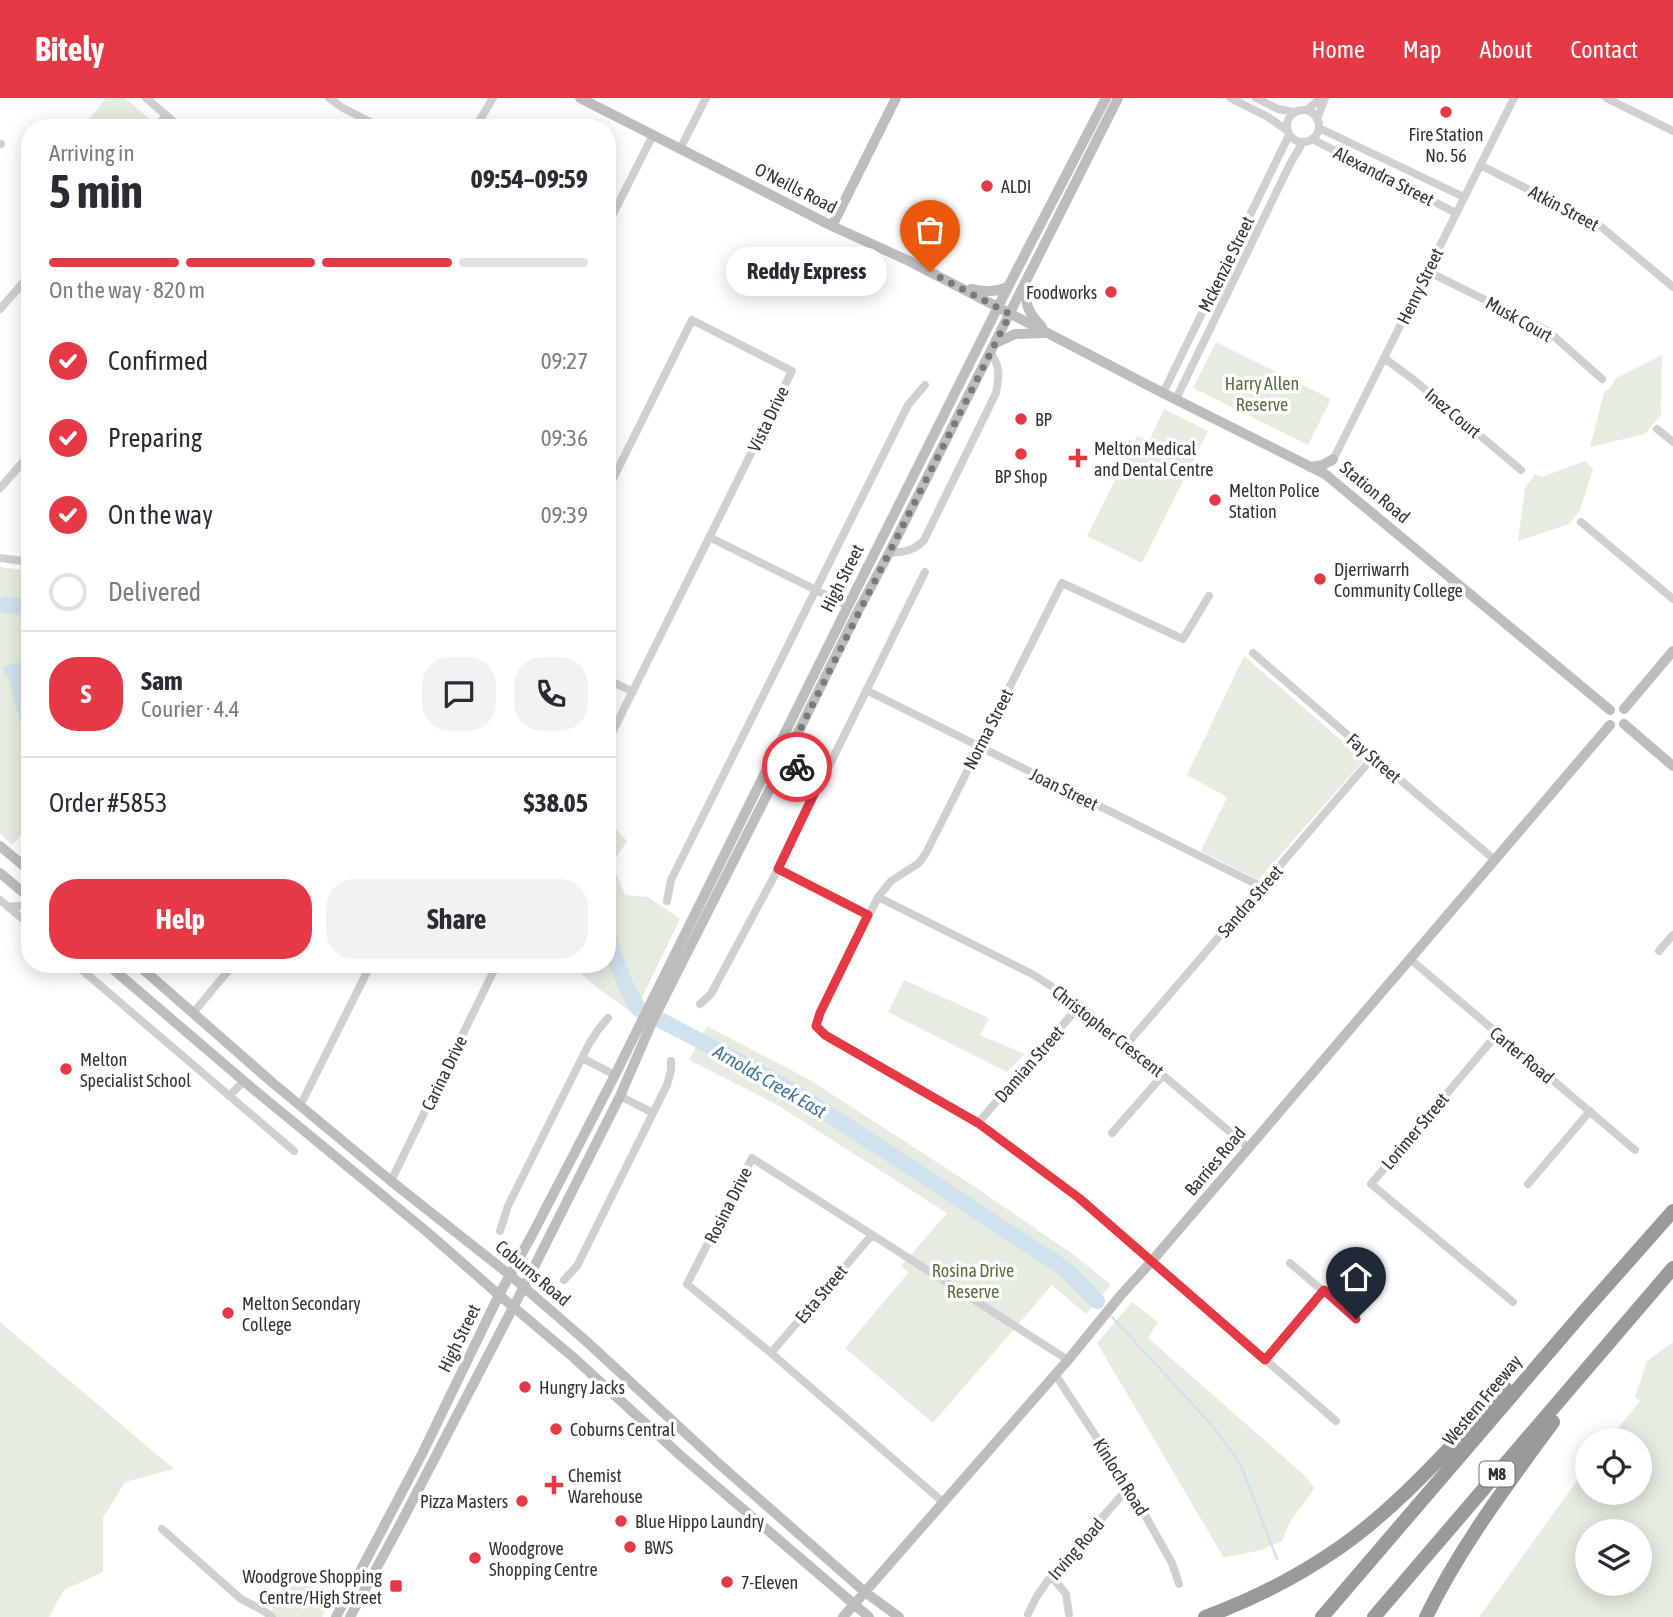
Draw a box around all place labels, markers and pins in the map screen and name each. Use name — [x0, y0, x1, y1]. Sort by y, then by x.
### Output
marker: Fire Station No. 56 — [1438, 104, 1454, 120]
place label: Fire Station No. 56 — [1409, 124, 1483, 166]
place label: ALDI — [1001, 176, 1031, 197]
marker: ALDI — [979, 178, 995, 194]
pin — [900, 200, 960, 272]
callout: Reddy Express — [727, 248, 888, 296]
place label: Foodworks — [1026, 282, 1097, 303]
marker: Foodworks — [1103, 284, 1119, 300]
place label: BP — [1035, 409, 1053, 430]
marker: BP — [1013, 411, 1029, 427]
place label: Melton Medical and Dental Centre — [1094, 438, 1214, 480]
marker: BP Shop — [1013, 446, 1029, 462]
marker: Melton Medical and Dental Centre — [1068, 448, 1088, 468]
place label: BP Shop — [994, 466, 1048, 487]
place label: Melton Police Station — [1229, 480, 1320, 522]
marker: Melton Police Station — [1207, 492, 1223, 508]
place label: Djerriwarrh Community College — [1334, 559, 1463, 601]
marker: Djerriwarrh Community College — [1312, 571, 1328, 587]
place label: Melton Specialist School — [80, 1049, 191, 1091]
marker: Melton Specialist School — [58, 1061, 74, 1077]
pin — [1326, 1247, 1386, 1319]
place label: Melton Secondary College — [242, 1293, 361, 1335]
marker: Melton Secondary College — [220, 1305, 236, 1321]
place label: Hungry Jacks — [539, 1377, 625, 1398]
marker: Hungry Jacks — [517, 1379, 533, 1395]
place label: Coburns Central — [570, 1419, 675, 1440]
marker: Coburns Central — [548, 1421, 564, 1437]
place label: Chemist Warehouse — [568, 1465, 643, 1507]
marker: Chemist Warehouse — [546, 1477, 562, 1493]
place label: Pizza Masters — [420, 1491, 508, 1512]
marker: Pizza Masters — [514, 1493, 530, 1509]
place label: Blue Hippo Laundry — [635, 1511, 764, 1532]
marker: Blue Hippo Laundry — [613, 1513, 629, 1529]
place label: BWS — [644, 1537, 674, 1558]
place label: Woodgrove Shopping Centre — [489, 1538, 598, 1580]
marker: BWS — [622, 1539, 638, 1555]
marker: Woodgrove Shopping Centre — [467, 1550, 483, 1566]
place label: Woodgrove Shopping Centre/High Street — [242, 1566, 382, 1608]
place label: 7-Eleven — [741, 1572, 798, 1593]
marker: 7-Eleven — [719, 1574, 735, 1590]
marker: Woodgrove Shopping Centre/High Street — [388, 1578, 404, 1594]

